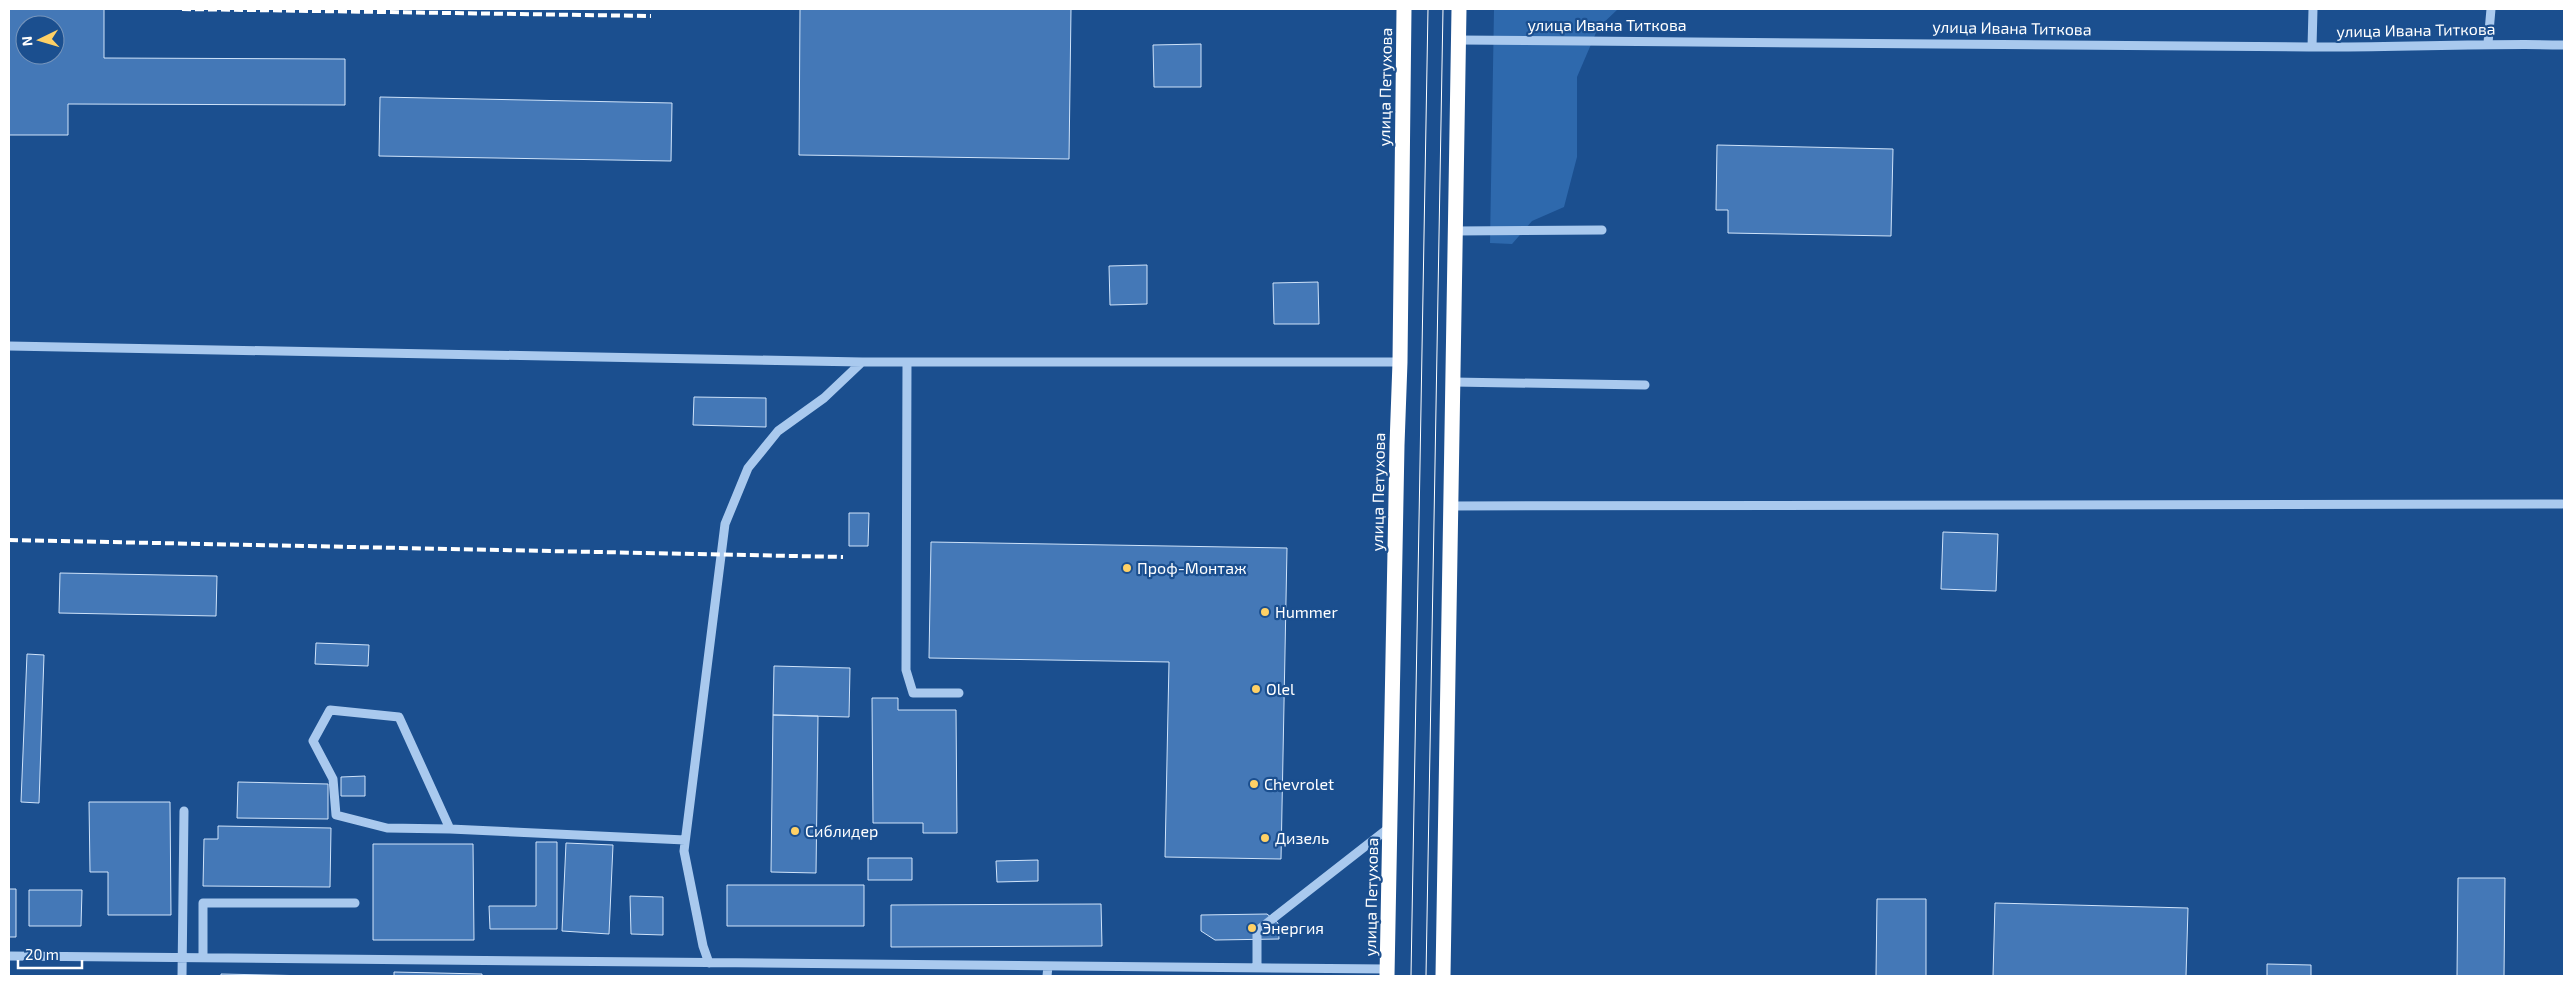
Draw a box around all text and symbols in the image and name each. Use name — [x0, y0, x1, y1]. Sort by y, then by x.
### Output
north arrow — [15, 15, 65, 65]
street label: улица Ивана Титкова — [1527, 15, 1687, 35]
street label: улица Ивана Титкова — [1932, 17, 2092, 39]
street label: улица Ивана Титкова — [2336, 19, 2496, 41]
street label: улица Петухова — [1374, 27, 1396, 147]
text: N — [18, 35, 35, 47]
street label: улица Петухова — [1367, 432, 1389, 552]
place label: Проф-Монтаж — [1137, 558, 1247, 577]
marker: Проф-Монтаж — [1121, 562, 1133, 574]
place label: Hummer — [1275, 602, 1338, 621]
marker: Hummer — [1259, 606, 1271, 618]
place label: Olel — [1266, 679, 1295, 698]
marker: Olel — [1250, 683, 1262, 695]
place label: Chevrolet — [1264, 774, 1334, 793]
marker: Chevrolet — [1248, 778, 1260, 790]
place label: Сиблидер — [805, 821, 878, 840]
marker: Сиблидер — [789, 825, 801, 837]
place label: Дизель — [1275, 828, 1329, 847]
marker: Дизель — [1259, 832, 1271, 844]
street label: улица Петухова — [1360, 837, 1382, 957]
place label: Энергия — [1262, 918, 1324, 937]
marker: Энергия — [1246, 922, 1258, 934]
scale bar — [18, 938, 81, 970]
text: 20 m — [25, 945, 59, 963]

